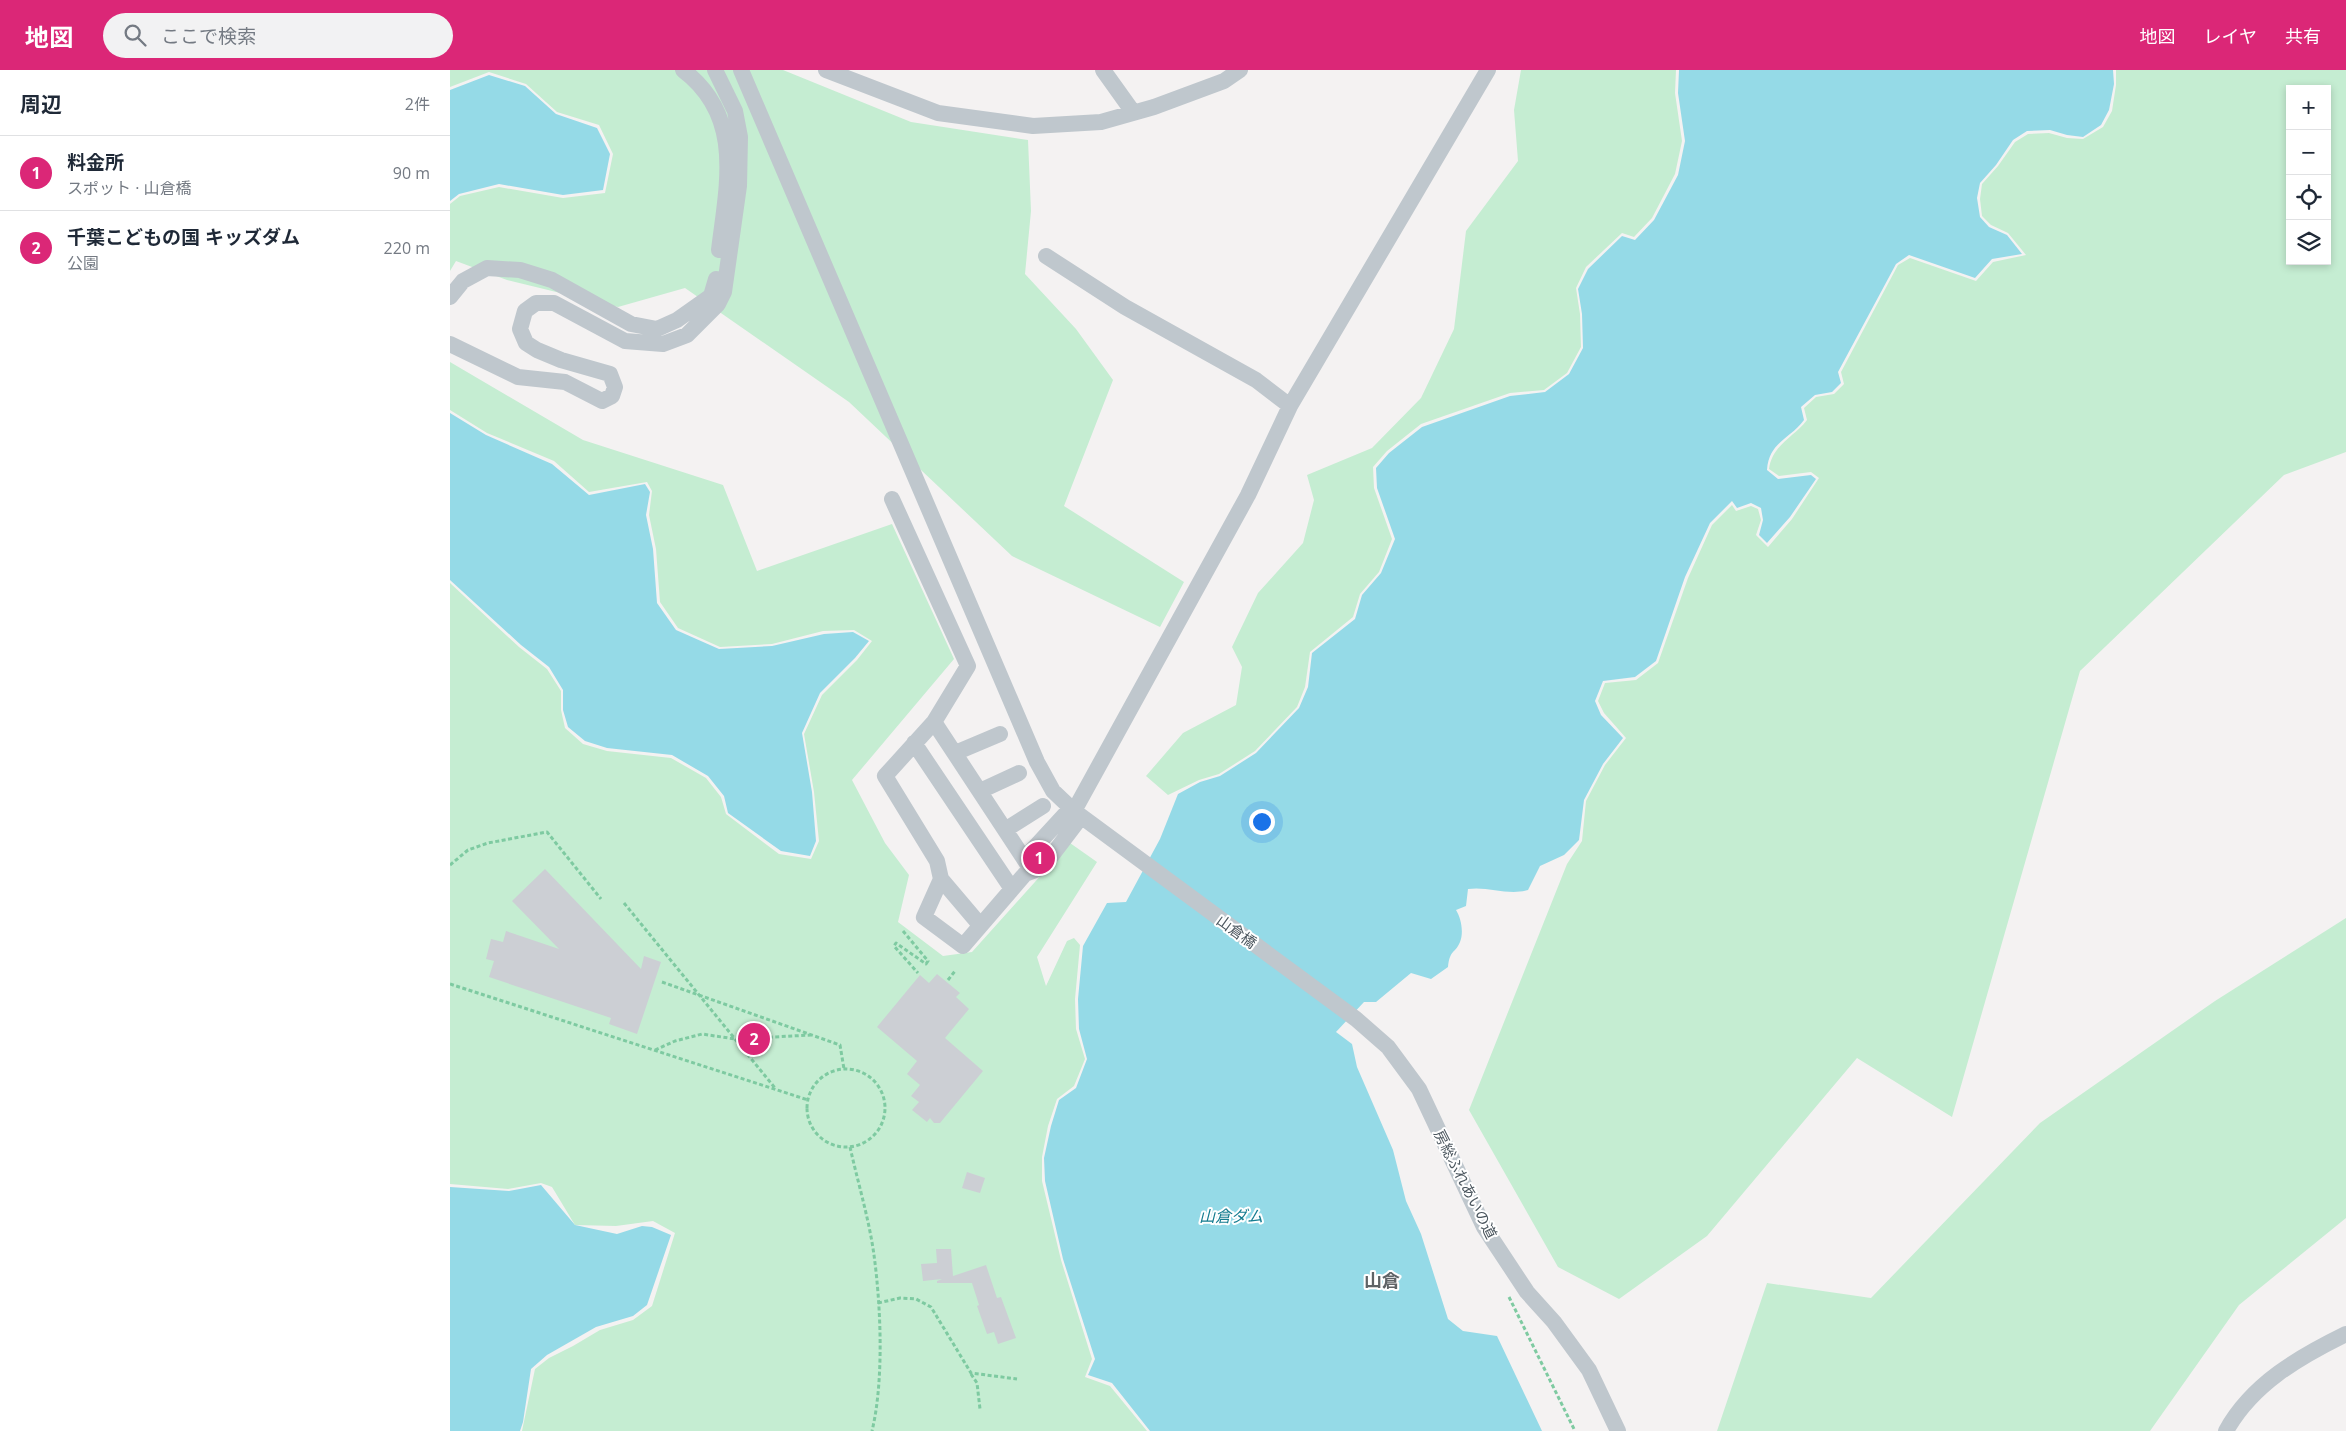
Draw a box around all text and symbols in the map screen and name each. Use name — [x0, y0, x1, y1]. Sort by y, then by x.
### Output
search box — [103, 13, 453, 58]
text: 地図 — [25, 20, 73, 53]
icon: search — [121, 21, 149, 49]
text: ここで検索 — [161, 23, 256, 49]
text: 地図 — [2140, 24, 2176, 48]
text: レイヤ — [2204, 24, 2257, 48]
text: 共有 — [2285, 24, 2321, 48]
map controls — [2286, 85, 2331, 265]
button: + — [2286, 85, 2331, 130]
text: 周辺 — [20, 90, 62, 118]
text: 2件 — [405, 93, 430, 115]
button: − — [2286, 130, 2331, 175]
text: 料金所 — [67, 149, 124, 175]
text: 1 — [31, 162, 41, 184]
text: 90 m — [393, 162, 430, 184]
button: locate — [2286, 175, 2331, 220]
text: スポット · 山倉橋 — [67, 177, 192, 199]
button: layers — [2286, 220, 2331, 265]
text: 千葉こどもの国 キッズダム — [67, 224, 300, 250]
text: 2 — [31, 237, 41, 259]
text: 220 m — [384, 237, 430, 259]
text: 公園 — [67, 252, 99, 274]
your location — [1249, 809, 1275, 835]
pin: 1 — [1023, 839, 1055, 877]
street label: 山倉橋 — [1213, 910, 1261, 952]
pin: 2 — [738, 1020, 770, 1058]
street label: 房総ふれあいの道 — [1430, 1126, 1502, 1242]
water label: 山倉ダム — [1199, 1205, 1263, 1227]
district label: 山倉 — [1364, 1268, 1400, 1292]

